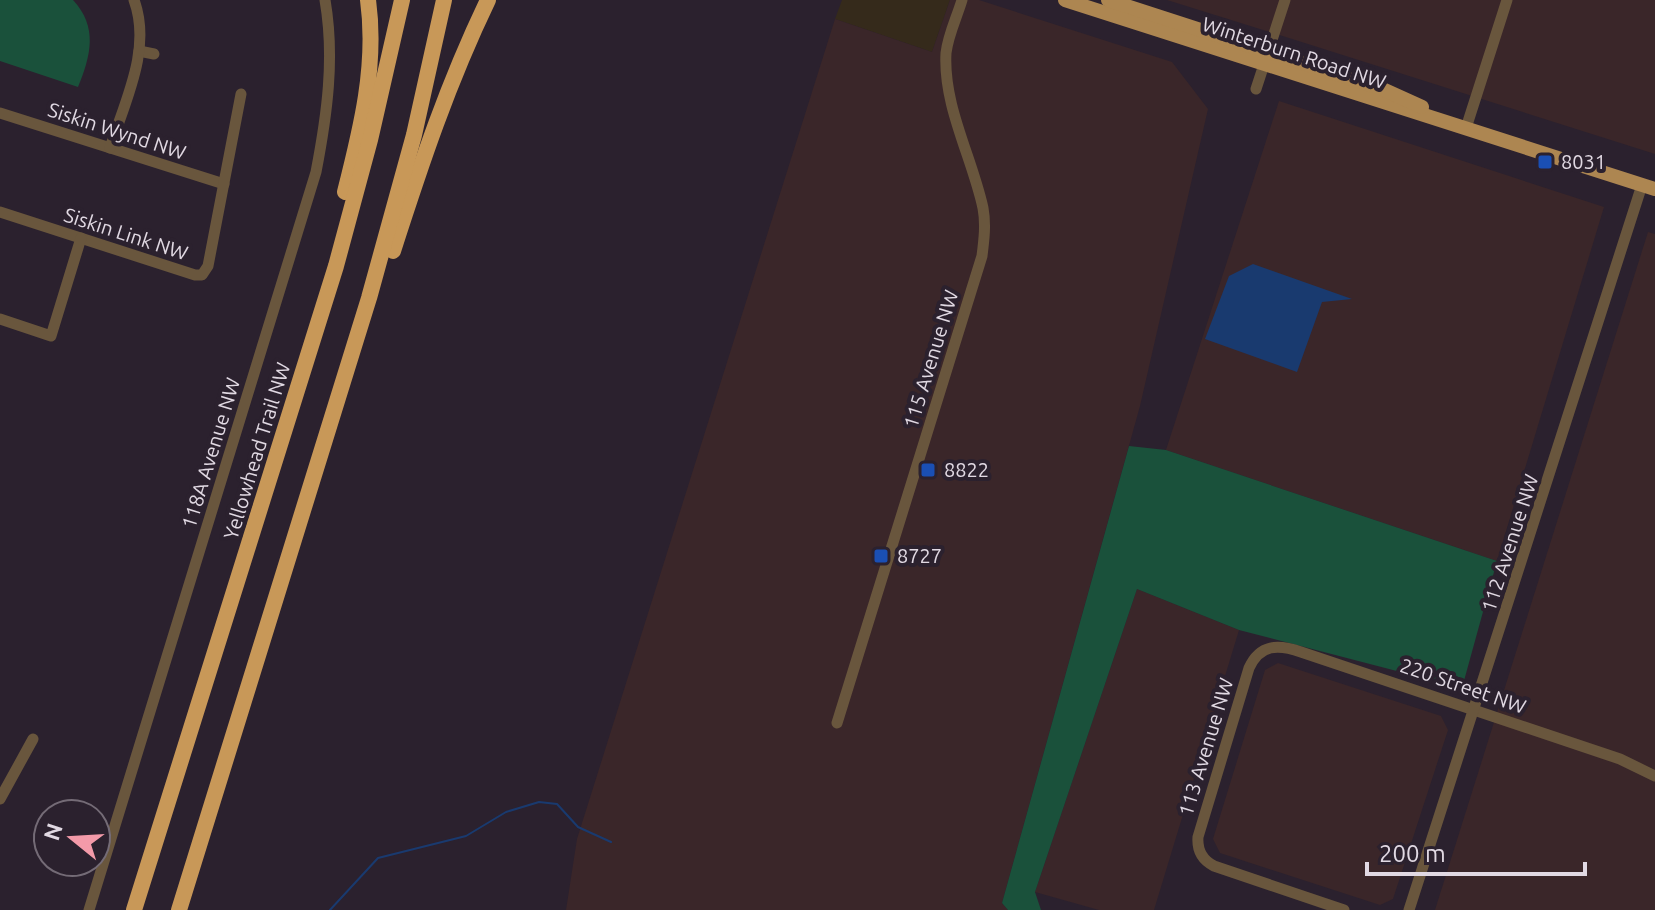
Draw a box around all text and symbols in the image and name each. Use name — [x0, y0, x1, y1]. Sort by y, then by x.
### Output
street label: Winterburn Road NW — [1199, 12, 1389, 93]
street label: Siskin Wynd NW — [45, 97, 189, 164]
place label: 8031 — [1561, 150, 1606, 173]
marker: 8031 — [1536, 153, 1554, 171]
street label: Siskin Link NW — [61, 203, 191, 264]
street label: 115 Avenue NW — [899, 287, 962, 431]
street label: Yellowhead Trail NW — [219, 359, 294, 542]
street label: 118A Avenue NW — [177, 375, 244, 531]
place label: 8822 — [944, 458, 989, 481]
marker: 8822 — [919, 461, 937, 479]
street label: 112 Avenue NW — [1476, 471, 1543, 614]
place label: 8727 — [897, 544, 942, 567]
marker: 8727 — [872, 547, 890, 565]
street label: 220 Street NW — [1397, 653, 1529, 718]
street label: 113 Avenue NW — [1174, 675, 1237, 819]
north arrow — [32, 798, 112, 878]
text: N — [38, 820, 67, 843]
scale bar — [1367, 826, 1585, 876]
text: 200 m — [1379, 840, 1446, 867]

